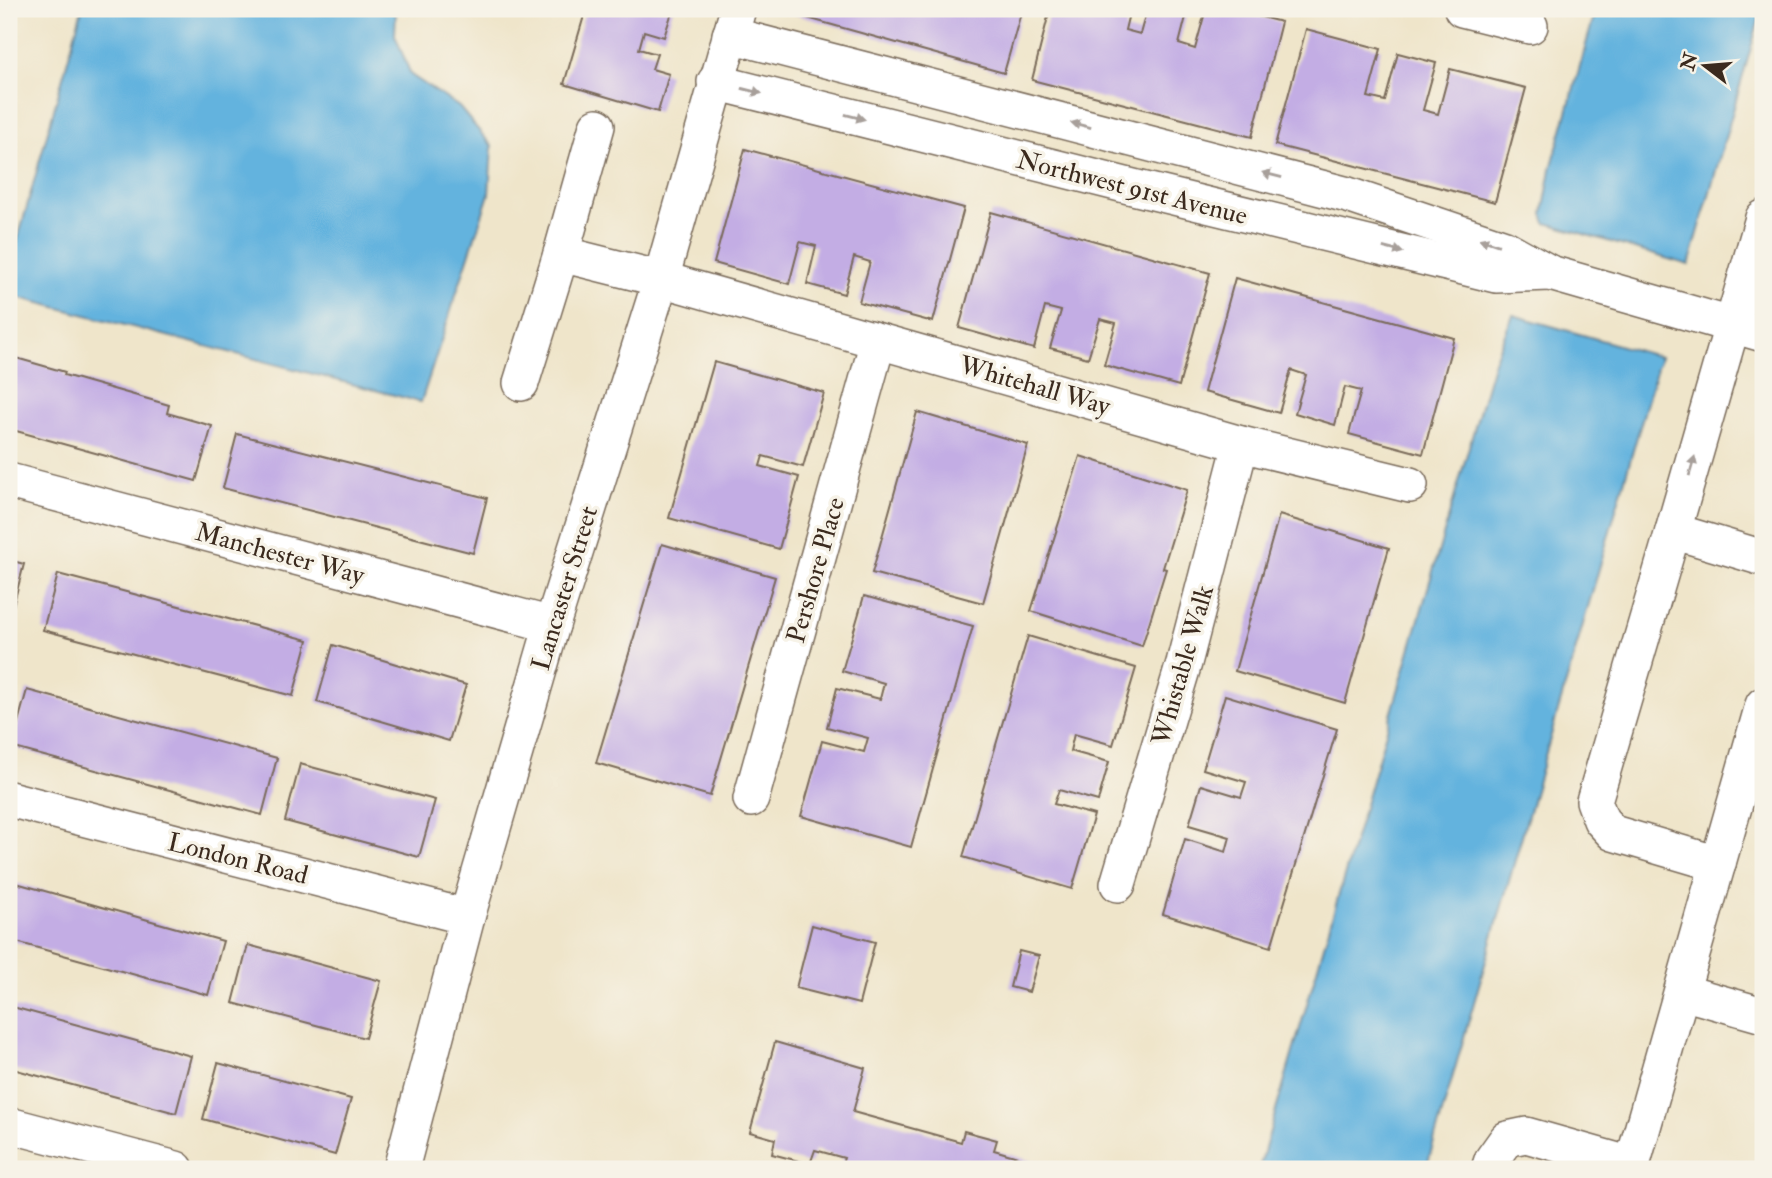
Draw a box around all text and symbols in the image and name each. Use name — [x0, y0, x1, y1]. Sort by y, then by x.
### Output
north arrow — [1670, 32, 1740, 102]
text: N — [1675, 49, 1704, 74]
one-way arrow — [741, 86, 763, 97]
one-way arrow — [844, 112, 866, 123]
one-way arrow — [1070, 119, 1092, 130]
street label: Northwest 91st Avenue — [1013, 144, 1251, 232]
one-way arrow — [1261, 169, 1283, 180]
one-way arrow — [1479, 236, 1500, 247]
one-way arrow — [1383, 245, 1405, 256]
street label: Whitehall Way — [955, 349, 1114, 423]
one-way arrow — [1688, 455, 1698, 476]
street label: Pershore Place — [780, 494, 852, 647]
street label: Lancaster Street — [525, 502, 605, 674]
street label: Manchester Way — [192, 516, 368, 592]
street label: Whistable Walk — [1145, 581, 1221, 750]
street label: London Road — [164, 826, 311, 892]

